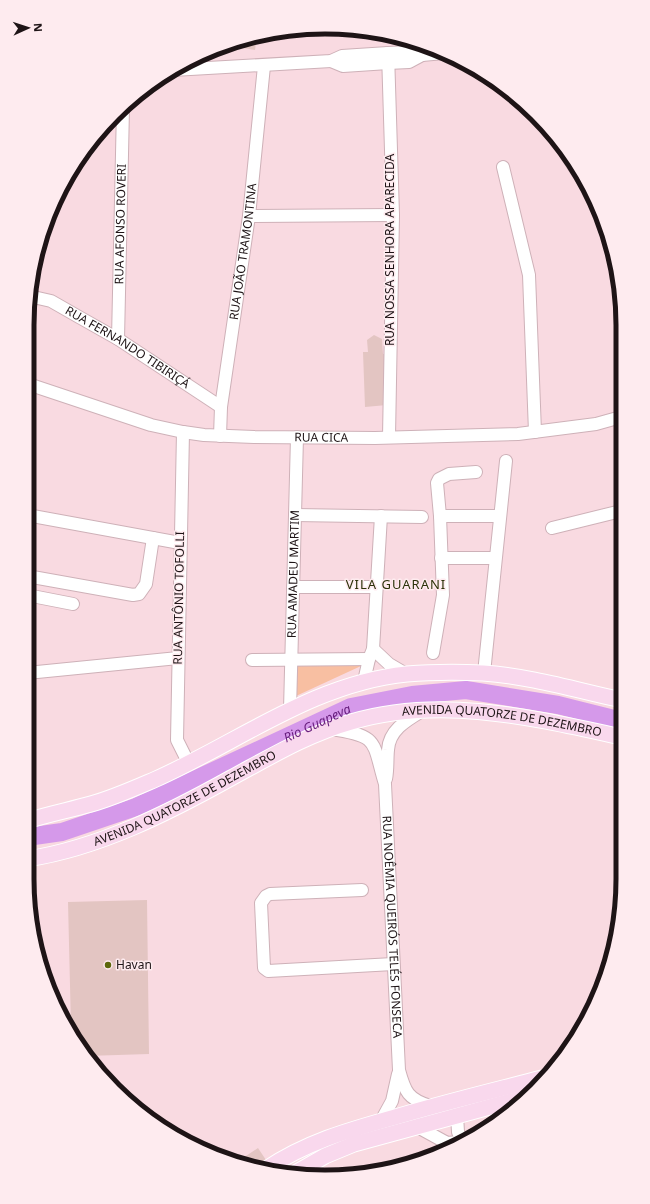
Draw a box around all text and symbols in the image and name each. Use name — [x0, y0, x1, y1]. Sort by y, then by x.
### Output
north arrow — [8, 8, 48, 48]
text: N — [31, 23, 46, 32]
street label: RUA NOSSA SENHORA APARECIDA — [381, 154, 398, 346]
street label: RUA AFONSO ROVERI — [110, 164, 130, 284]
street label: RUA JOÃO TRAMONTINA — [225, 182, 260, 321]
street label: RUA FERNANDO TIBIRIÇÁ — [62, 302, 194, 392]
street label: RUA CICA — [294, 428, 349, 446]
street label: RUA AMADEU MARTIM — [283, 510, 303, 638]
street label: RUA ANTÔNIO TOFOLLI — [169, 531, 188, 665]
district label: VILA GUARANI — [346, 575, 446, 593]
water label: Rio Guapeva — [280, 699, 354, 746]
street label: AVENIDA QUATORZE DE DEZEMBRO — [401, 701, 603, 740]
street label: AVENIDA QUATORZE DE DEZEMBRO — [91, 746, 279, 850]
street label: RUA NOÊMIA QUEIRÓS TELÉS FONSECA — [379, 815, 406, 1039]
place label: Havan — [116, 956, 152, 973]
marker: Havan — [103, 960, 113, 970]

